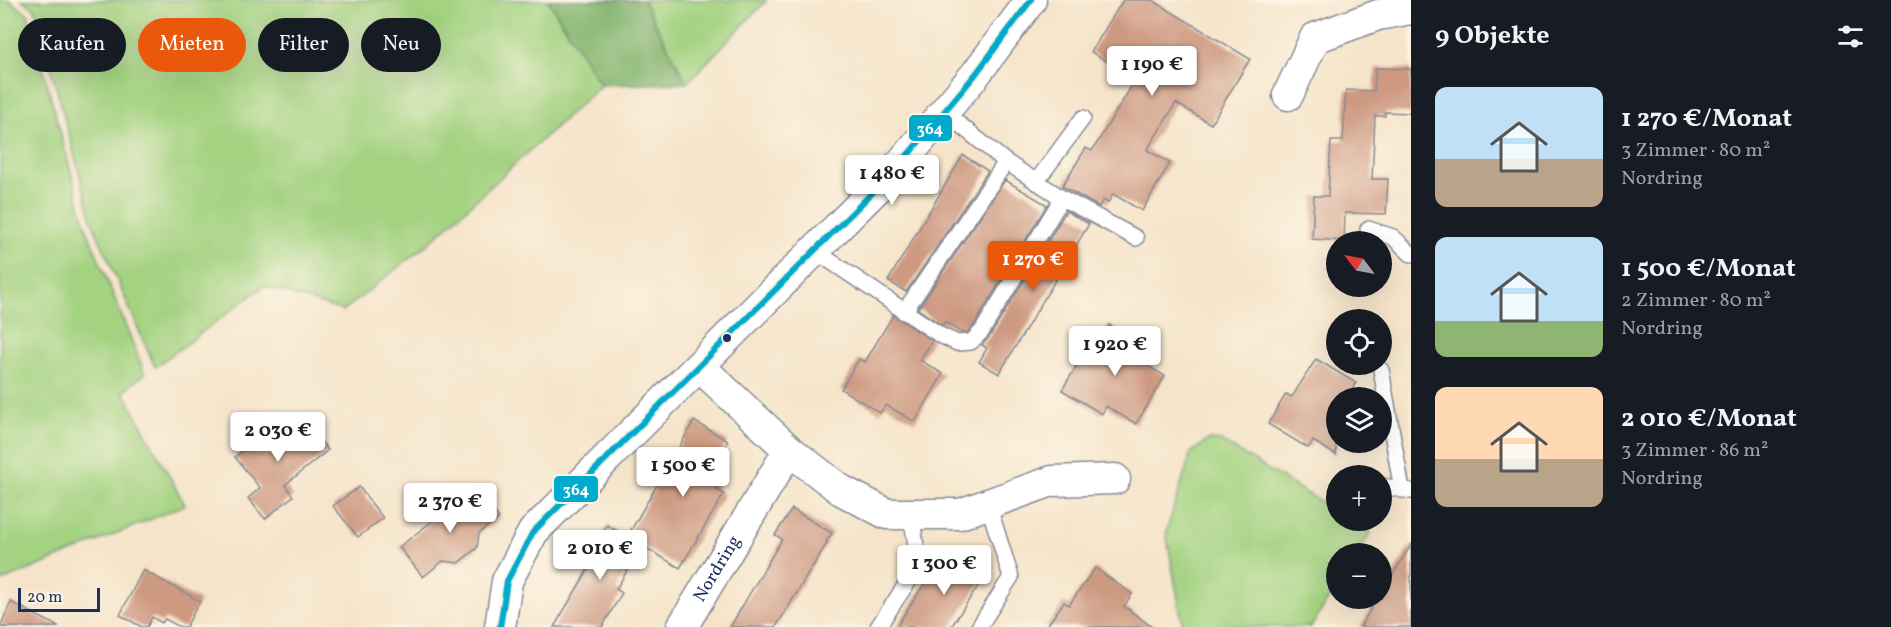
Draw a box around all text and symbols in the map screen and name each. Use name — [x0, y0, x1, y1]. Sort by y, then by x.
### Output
chip: Kaufen — [18, 18, 126, 72]
chip: Mieten — [138, 18, 246, 72]
chip: Filter — [258, 18, 349, 72]
chip: Neu — [361, 18, 441, 72]
text: 9 Objekte — [1435, 18, 1550, 54]
icon: filters — [1834, 20, 1867, 53]
pin: 1 190 € — [1097, 46, 1207, 97]
text: 1 190 € — [1121, 51, 1183, 79]
text: 1 270 €/Monat — [1621, 101, 1792, 137]
icon: home — [1483, 111, 1555, 183]
line badge: 364 — [908, 114, 953, 142]
text: 364 — [917, 119, 944, 141]
text: 3 Zimmer · 80 m² — [1621, 137, 1770, 165]
pin: 1 480 € — [837, 155, 947, 206]
text: 1 480 € — [859, 160, 925, 188]
text: Nordring — [1621, 165, 1703, 193]
north arrow — [1326, 231, 1392, 297]
map controls — [1326, 231, 1392, 609]
pin: 1 270 € — [978, 241, 1088, 292]
text: 1 270 € — [1002, 246, 1064, 274]
text: 1 500 €/Monat — [1621, 251, 1796, 287]
icon: home — [1483, 261, 1555, 333]
text: 2 Zimmer · 80 m² — [1621, 287, 1771, 315]
button: locate — [1326, 309, 1392, 375]
text: Nordring — [1621, 315, 1703, 343]
pin: 1 920 € — [1060, 326, 1170, 377]
text: 1 920 € — [1083, 331, 1147, 359]
unlabelled marker — [721, 332, 733, 344]
button: layers — [1326, 387, 1392, 453]
text: 2 010 €/Monat — [1621, 401, 1797, 437]
icon: home — [1483, 411, 1555, 483]
pin: 2 030 € — [223, 412, 333, 463]
text: 2 030 € — [244, 417, 312, 445]
text: 3 Zimmer · 86 m² — [1621, 437, 1768, 465]
pin: 1 500 € — [628, 447, 738, 498]
text: 1 500 € — [650, 452, 716, 480]
button: + — [1326, 465, 1392, 531]
text: Nordring — [1621, 465, 1703, 493]
line badge: 364 — [553, 475, 599, 503]
text: 364 — [563, 480, 590, 502]
pin: 2 370 € — [395, 483, 505, 534]
text: 2 370 € — [418, 488, 482, 516]
pin: 2 010 € — [545, 530, 655, 581]
street label: Nordring — [687, 531, 747, 607]
text: 2 010 € — [567, 535, 633, 563]
button: − — [1326, 543, 1392, 609]
pin: 1 300 € — [889, 545, 999, 596]
text: 1 300 € — [911, 550, 977, 578]
scale bar — [18, 585, 100, 612]
text: 20 m — [27, 587, 62, 609]

